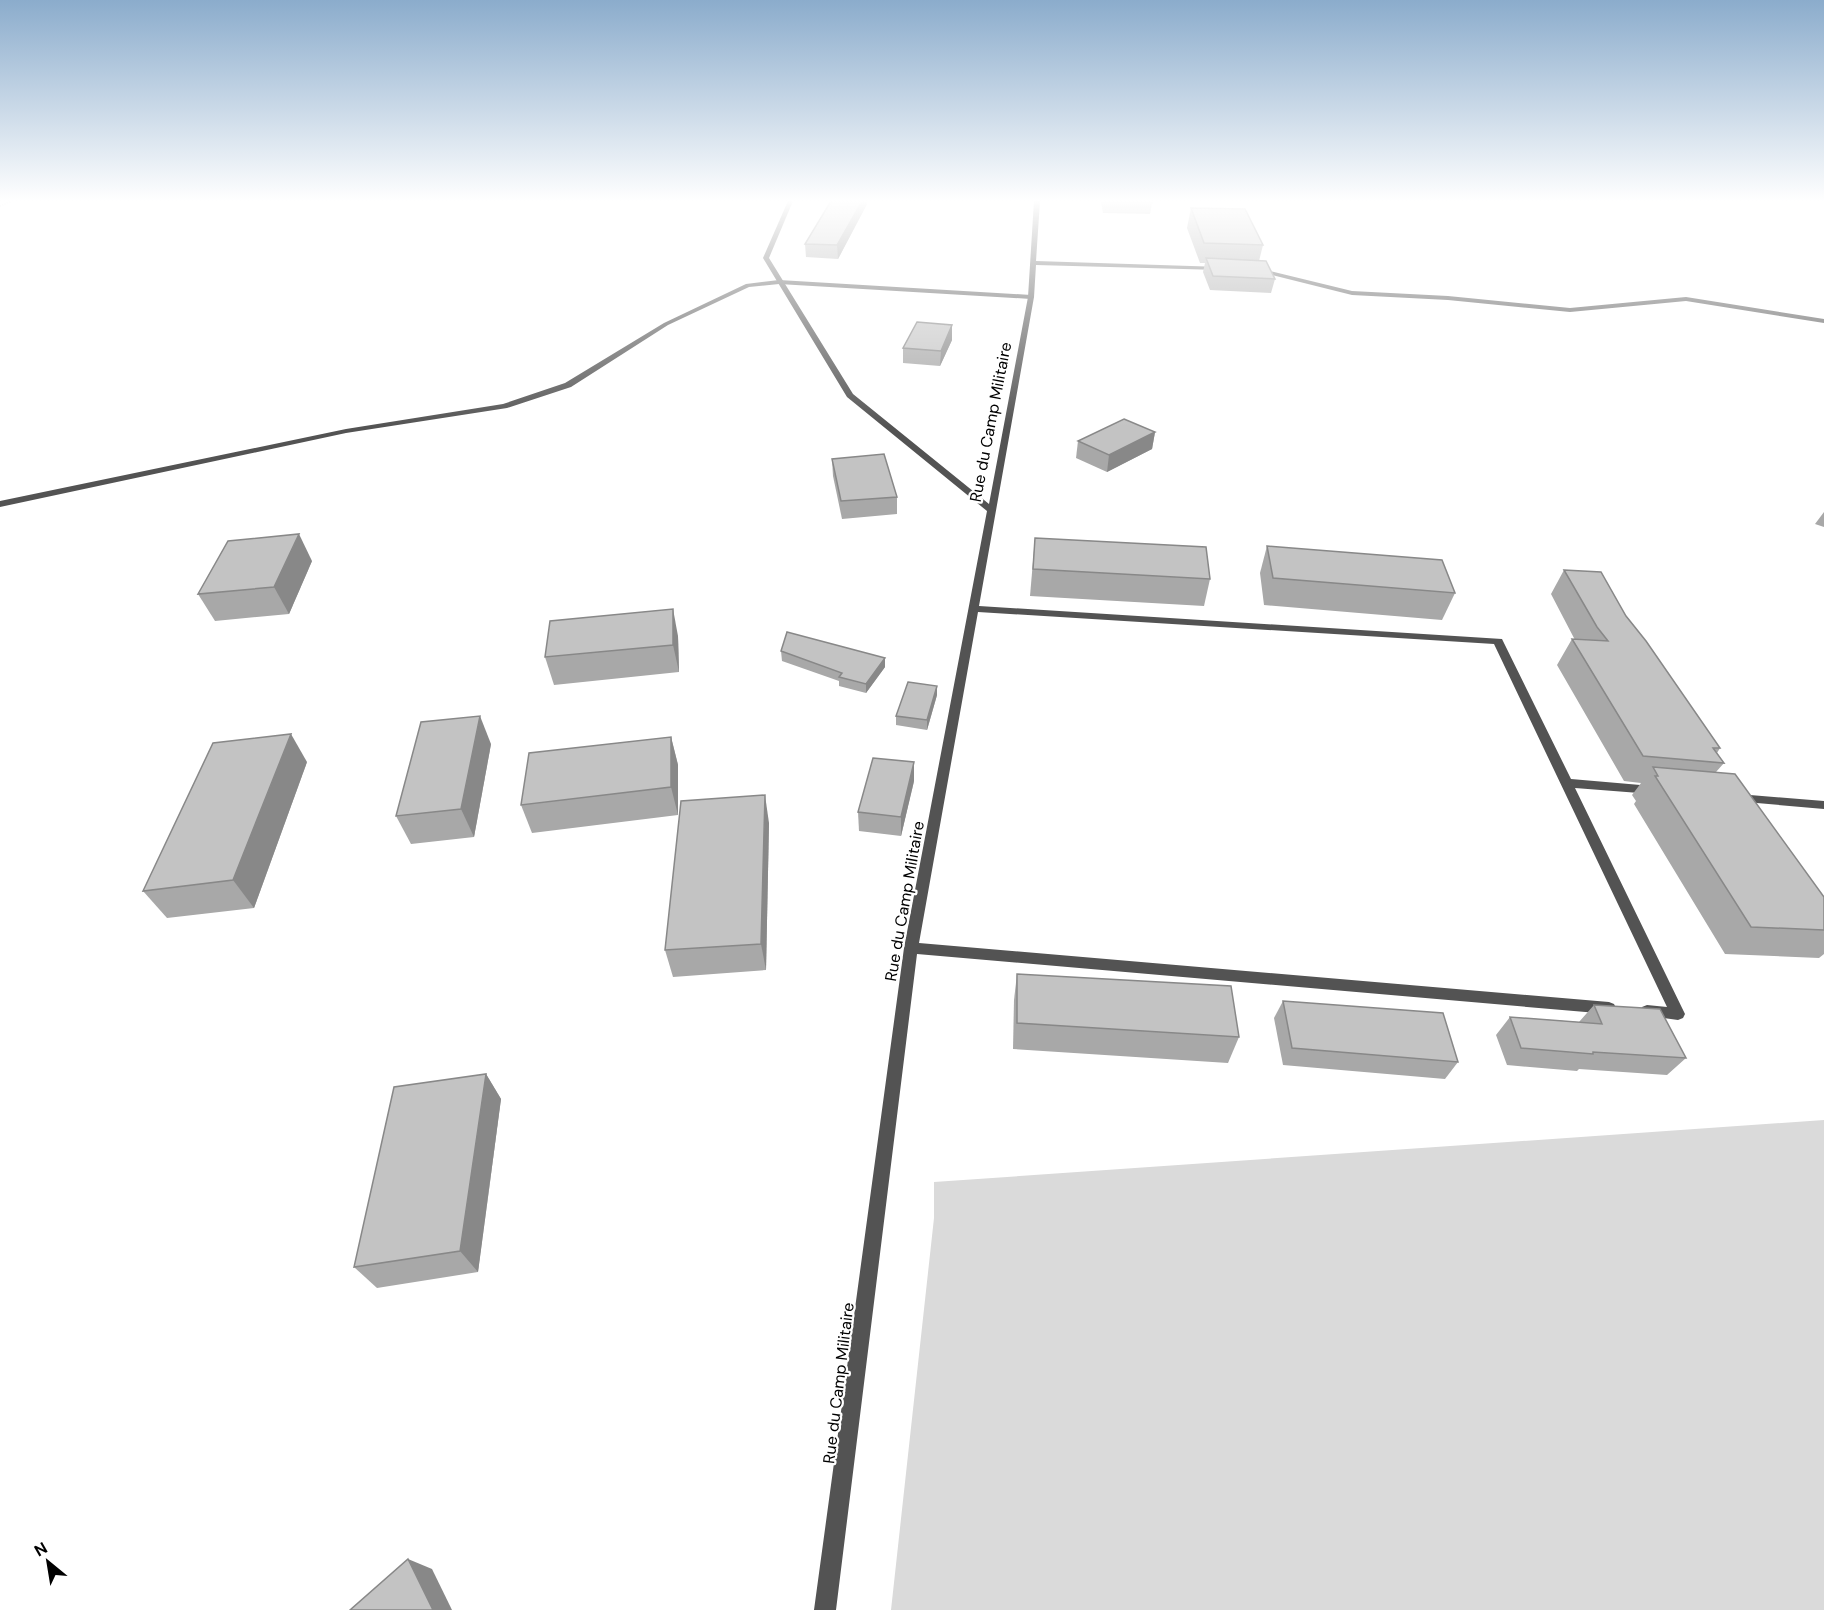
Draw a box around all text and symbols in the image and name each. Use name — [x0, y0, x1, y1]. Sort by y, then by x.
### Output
street label: Rue du Camp Militaire — [965, 340, 1016, 504]
street label: Rue du Camp Militaire — [880, 819, 929, 983]
street label: Rue du Camp Militaire — [818, 1301, 859, 1465]
north arrow — [18, 1532, 78, 1592]
text: N — [30, 1537, 51, 1561]

